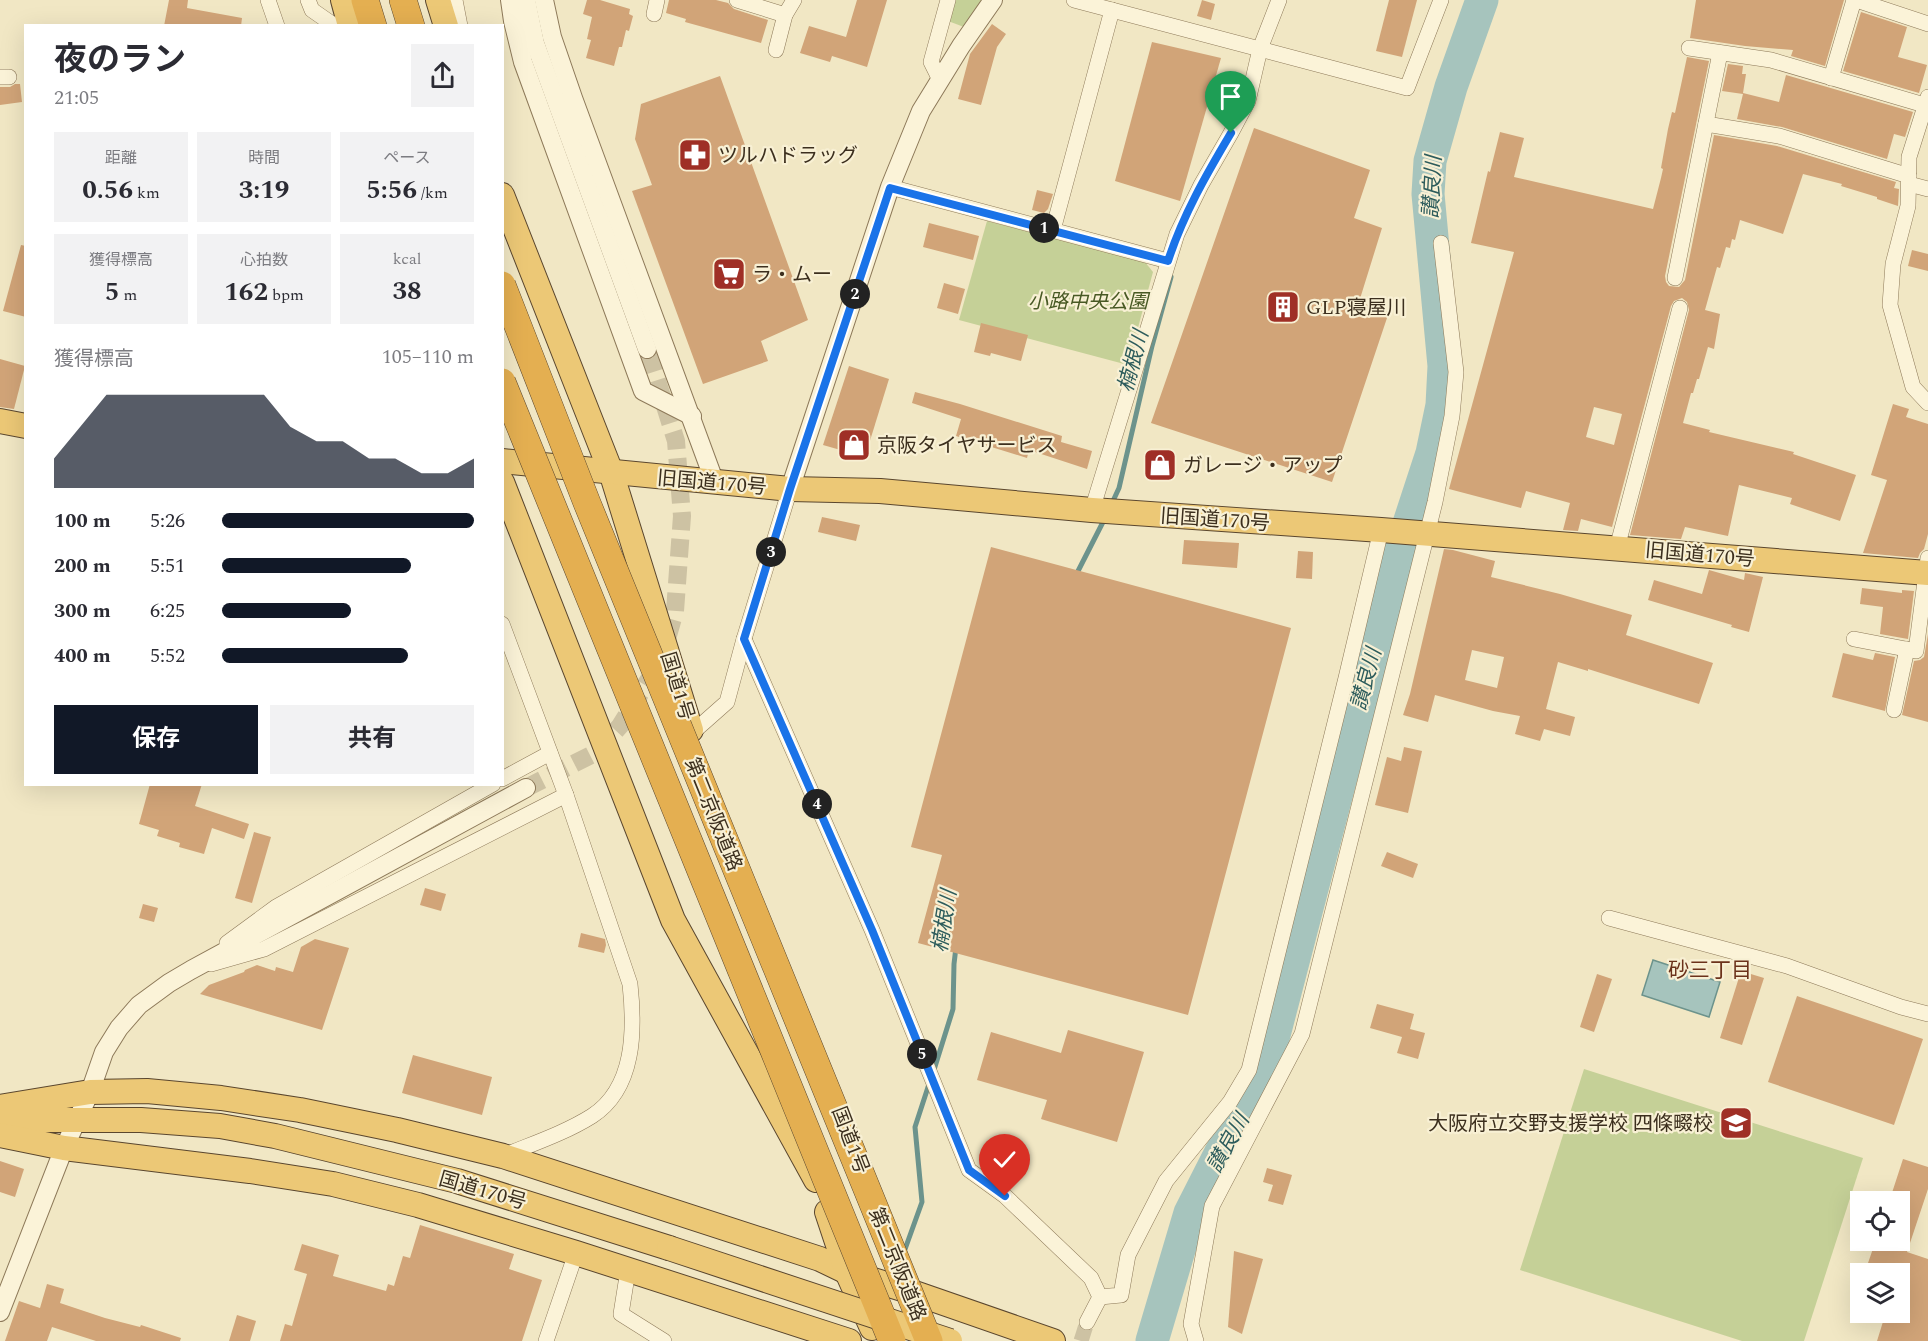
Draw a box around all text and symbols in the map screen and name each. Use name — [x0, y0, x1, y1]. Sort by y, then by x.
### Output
text: 夜のラン — [54, 35, 186, 85]
button: share — [411, 44, 474, 107]
pin — [1205, 71, 1256, 133]
icon: arrive — [1214, 80, 1247, 113]
text: 21:05 — [54, 83, 99, 113]
pharmacy icon: ツルハドラッグ — [677, 137, 713, 173]
place label: ツルハドラッグ — [718, 141, 858, 171]
text: 距離 — [105, 146, 137, 170]
text: 時間 — [248, 146, 280, 170]
text: ペース — [383, 146, 431, 170]
water label: 讃良川 — [1415, 153, 1451, 219]
text: 0.56 — [82, 170, 133, 210]
text: 3:19 — [239, 170, 289, 210]
text: 5:56 — [366, 170, 417, 210]
text: km — [133, 181, 160, 205]
text: /km — [417, 181, 448, 205]
pin: 1 — [1029, 213, 1059, 243]
text: 1 — [1040, 216, 1048, 240]
text: kcal — [393, 247, 421, 271]
text: 獲得標高 — [89, 248, 153, 272]
text: 心拍数 — [240, 248, 288, 272]
supermarket icon: ラ・ムー — [711, 256, 747, 292]
place label: ラ・ムー — [752, 260, 832, 290]
text: 38 — [392, 271, 422, 311]
text: 5 — [105, 272, 119, 312]
text: 162 — [224, 272, 268, 312]
pin: 2 — [840, 279, 870, 309]
text: 2 — [851, 282, 859, 306]
text: m — [119, 283, 137, 307]
text: bpm — [268, 283, 304, 307]
park label: 小路中央公園 — [1028, 287, 1151, 317]
building icon: GLP寝屋川 — [1265, 289, 1301, 325]
place label: GLP寝屋川 — [1306, 293, 1407, 323]
water label: 楠根川 — [1110, 325, 1158, 396]
text: 105–110 m — [382, 342, 474, 372]
text: 獲得標高 — [54, 344, 134, 374]
shop icon: 京阪タイヤサービス — [836, 427, 872, 463]
place label: 京阪タイヤサービス — [877, 431, 1056, 461]
shop icon: ガレージ・アップ — [1142, 447, 1178, 483]
place label: ガレージ・アップ — [1183, 451, 1343, 481]
street label: 旧国道170号 — [656, 463, 768, 503]
street label: 旧国道170号 — [1159, 501, 1271, 539]
text: 100 m — [54, 506, 111, 536]
text: 5:26 — [150, 506, 185, 536]
street label: 旧国道170号 — [1644, 535, 1756, 575]
pin: 3 — [756, 537, 786, 567]
text: 3 — [767, 540, 775, 564]
text: 200 m — [54, 551, 111, 581]
text: 5:51 — [150, 551, 185, 581]
text: 300 m — [54, 596, 111, 626]
text: 6:25 — [150, 596, 185, 626]
text: 400 m — [54, 641, 111, 671]
text: 5:52 — [150, 641, 185, 671]
water label: 讃良川 — [1343, 643, 1391, 714]
street label: 国道1号 — [652, 648, 702, 724]
button: 保存 — [54, 705, 258, 774]
button: 共有 — [270, 705, 474, 774]
street label: 第二京阪道路 — [677, 753, 749, 876]
pin: 4 — [802, 789, 832, 819]
text: 4 — [813, 792, 821, 816]
water label: 楠根川 — [924, 886, 966, 955]
district label: 砂三丁目 — [1668, 955, 1752, 987]
pin: 5 — [907, 1039, 937, 1069]
text: 5 — [918, 1042, 926, 1066]
street label: 国道1号 — [824, 1102, 877, 1178]
school or university icon: 大阪府立交野支援学校 四條畷校 — [1718, 1105, 1754, 1141]
water label: 讃良川 — [1200, 1106, 1259, 1179]
place label: 大阪府立交野支援学校 四條畷校 — [1428, 1109, 1713, 1139]
pin — [979, 1134, 1030, 1196]
icon: check — [988, 1143, 1021, 1176]
street label: 国道170号 — [435, 1164, 530, 1218]
map controls — [1850, 1191, 1910, 1323]
button: locate — [1850, 1191, 1910, 1251]
street label: 第二京阪道路 — [861, 1203, 933, 1326]
button: layers — [1850, 1263, 1910, 1323]

